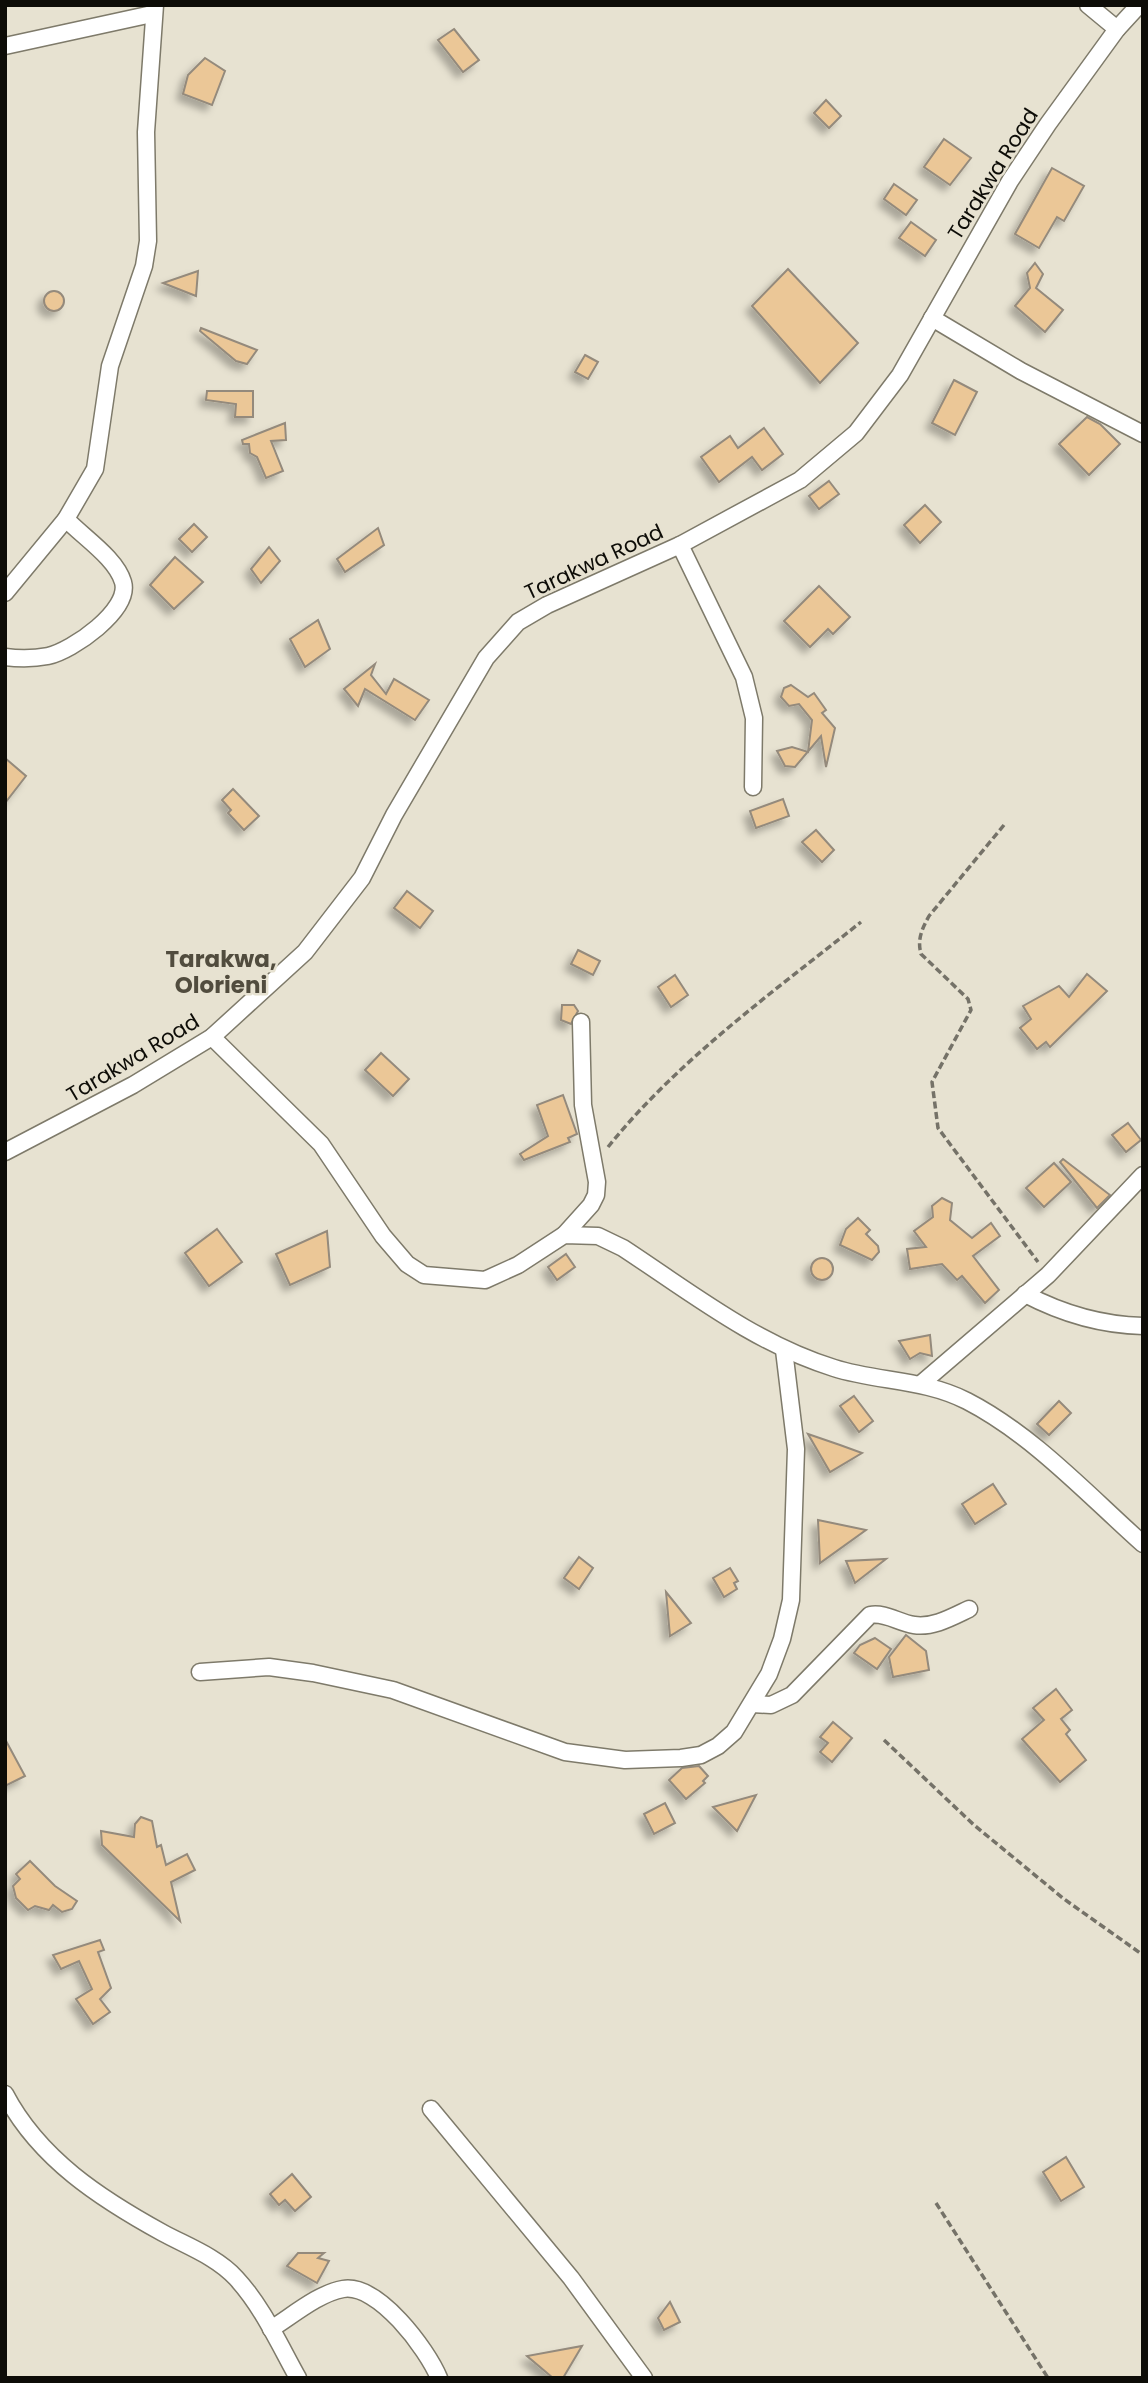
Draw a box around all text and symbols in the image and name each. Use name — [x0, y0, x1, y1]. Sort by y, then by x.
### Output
street label: Tarakwa Road — [941, 102, 1045, 245]
street label: Tarakwa Road — [520, 517, 668, 606]
district label: Tarakwa, Olorieni — [165, 943, 277, 1001]
street label: Tarakwa Road — [61, 1007, 205, 1109]

